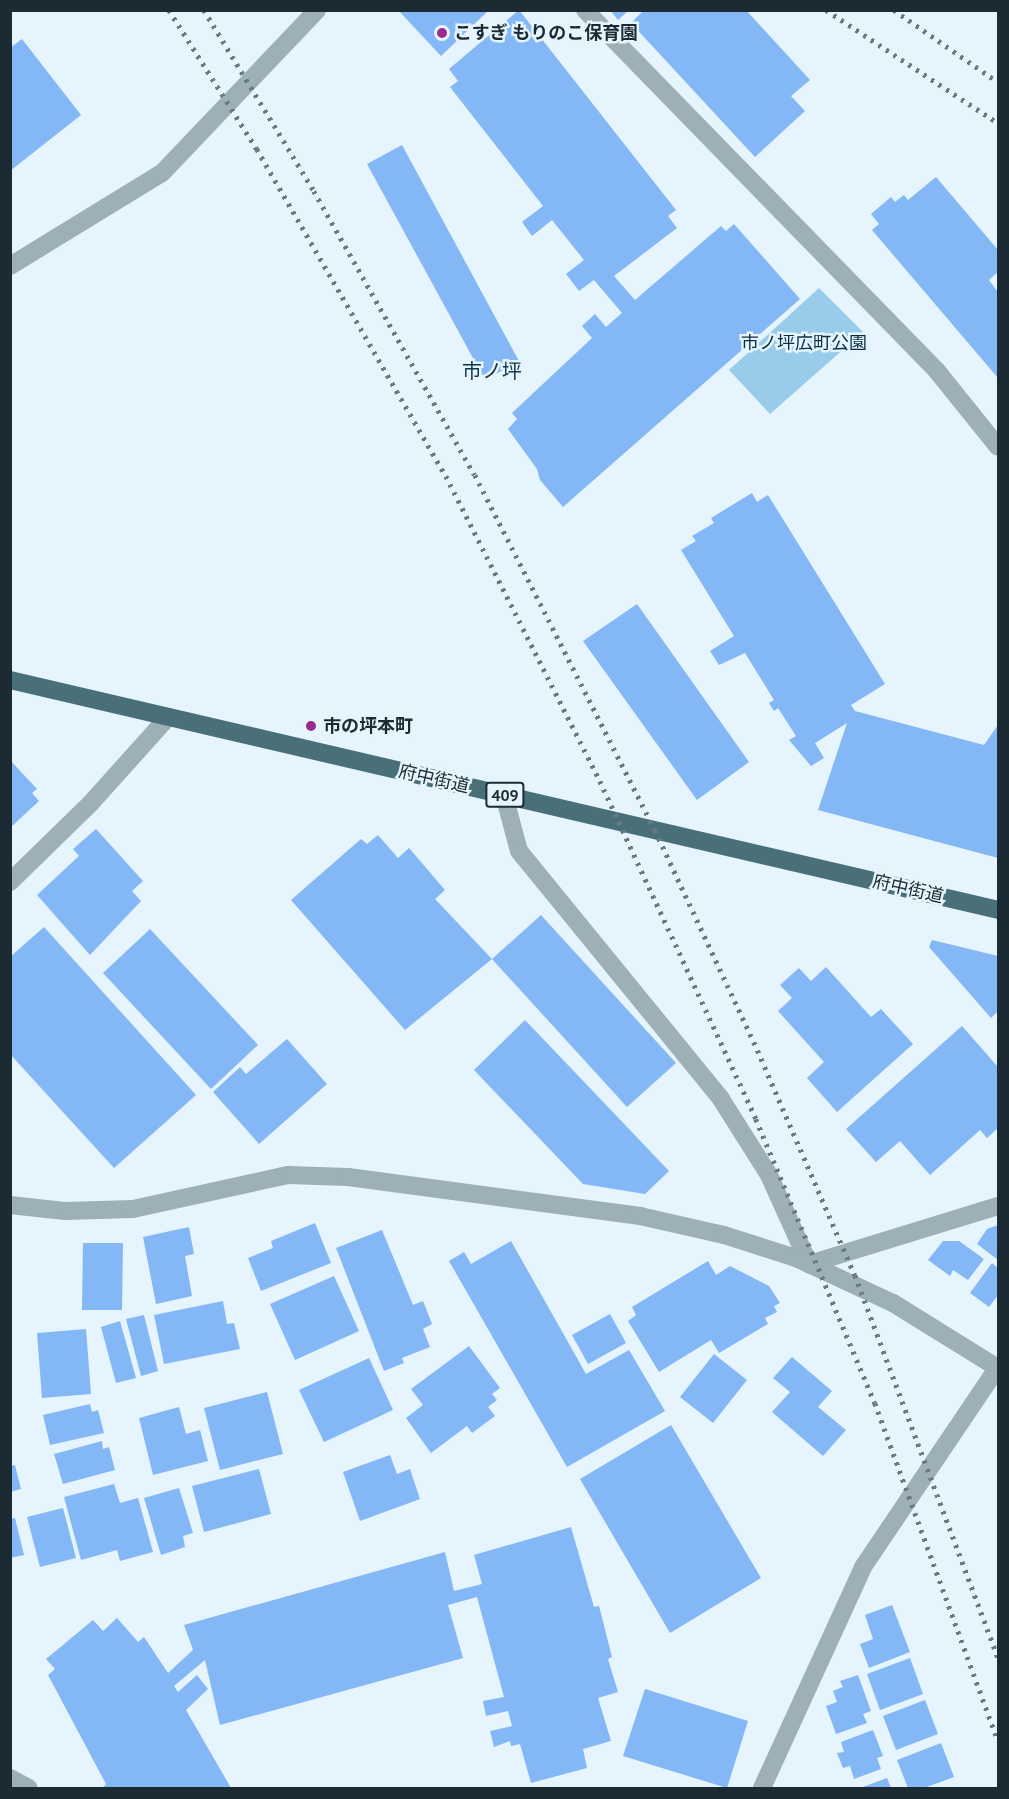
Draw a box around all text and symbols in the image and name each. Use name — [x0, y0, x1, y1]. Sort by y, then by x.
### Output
place label: こすぎ もりのこ保育園 — [454, 22, 639, 44]
marker: こすぎ もりのこ保育園 — [435, 26, 449, 40]
park label: 市ノ坪広町公園 — [741, 332, 867, 354]
district label: 市ノ坪 — [462, 359, 522, 383]
place label: 市の坪本町 — [323, 715, 413, 737]
marker: 市の坪本町 — [304, 719, 318, 733]
street label: 府中街道 — [396, 760, 472, 798]
road number: 409 — [484, 782, 526, 808]
street label: 府中街道 — [870, 870, 946, 908]

